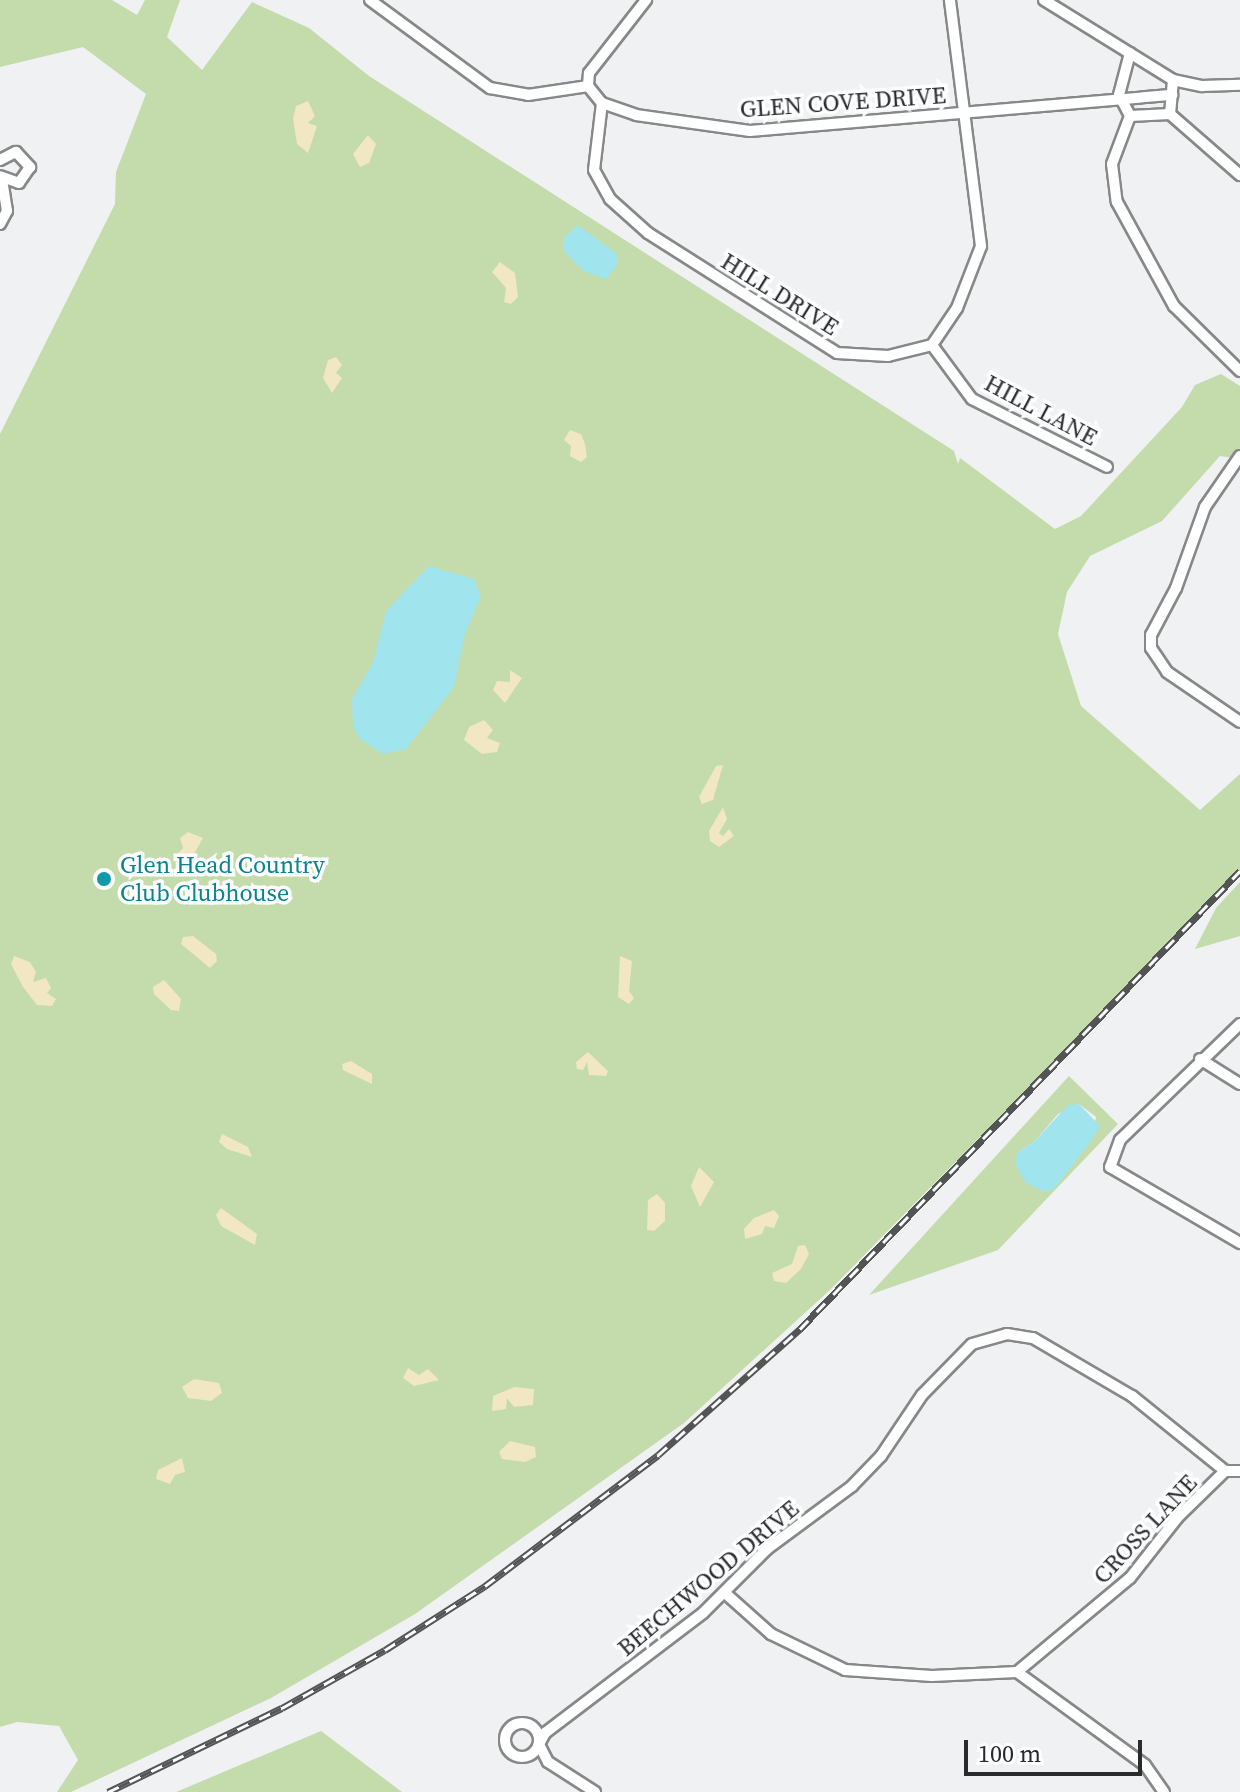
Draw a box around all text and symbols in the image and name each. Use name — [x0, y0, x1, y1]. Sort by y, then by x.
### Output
street label: GLEN COVE DRIVE — [739, 80, 947, 124]
street label: HILL DRIVE — [716, 247, 844, 341]
street label: HILL LANE — [980, 368, 1102, 452]
place label: Glen Head Country Club Clubhouse — [120, 851, 325, 907]
marker: Glen Head Country Club Clubhouse — [95, 870, 113, 888]
street label: CROSS LANE — [1087, 1468, 1203, 1590]
street label: BEECHWOOD DRIVE — [612, 1494, 804, 1662]
scale bar — [968, 1724, 1146, 1774]
text: 100 m — [978, 1737, 1041, 1770]

